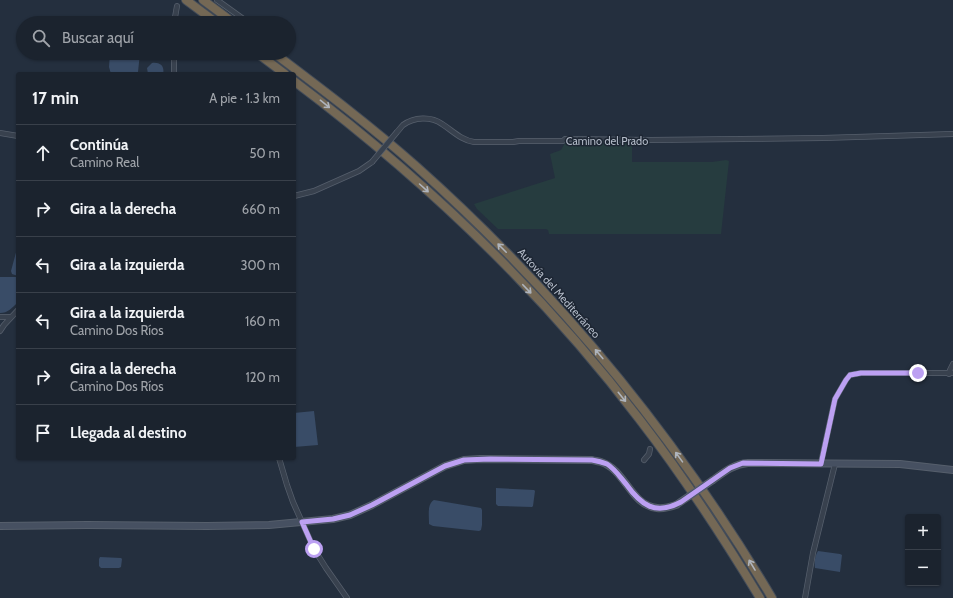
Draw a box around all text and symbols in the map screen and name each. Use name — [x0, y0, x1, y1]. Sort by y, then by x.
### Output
search box — [16, 16, 296, 60]
icon: search — [30, 27, 52, 49]
text: Buscar aquí — [62, 29, 134, 47]
text: 17 min — [32, 88, 79, 108]
text: A pie · 1.3 km — [209, 90, 280, 106]
one-way arrow — [320, 100, 331, 109]
street label: Camino del Prado — [566, 134, 648, 148]
text: Continúa — [70, 136, 128, 154]
icon: ahead — [32, 142, 54, 164]
text: 50 m — [250, 145, 280, 161]
text: Camino Real — [70, 154, 139, 170]
one-way arrow — [419, 183, 429, 192]
icon: right — [32, 198, 54, 220]
text: Gira a la derecha — [70, 200, 176, 218]
text: 660 m — [242, 201, 280, 217]
one-way arrow — [497, 243, 507, 253]
street label: Autovía del Mediterráneo — [515, 245, 603, 341]
icon: left — [32, 254, 54, 276]
text: Gira a la izquierda — [70, 256, 184, 274]
text: 300 m — [240, 257, 280, 273]
one-way arrow — [522, 283, 531, 293]
text: Gira a la izquierda — [70, 304, 184, 322]
icon: left — [32, 310, 54, 332]
text: 160 m — [245, 313, 280, 329]
text: Camino Dos Ríos — [70, 322, 164, 338]
one-way arrow — [595, 349, 604, 359]
text: Gira a la derecha — [70, 360, 176, 378]
route end — [909, 364, 927, 382]
icon: right — [32, 366, 54, 388]
text: 120 m — [246, 369, 280, 385]
text: Camino Dos Ríos — [70, 378, 164, 394]
one-way arrow — [617, 392, 626, 403]
icon: arrive — [32, 422, 54, 444]
text: Llegada al destino — [70, 424, 186, 442]
one-way arrow — [675, 451, 683, 462]
map controls — [905, 514, 941, 586]
button: + — [905, 514, 941, 550]
route start — [305, 540, 323, 558]
button: − — [905, 550, 941, 586]
one-way arrow — [747, 559, 755, 571]

